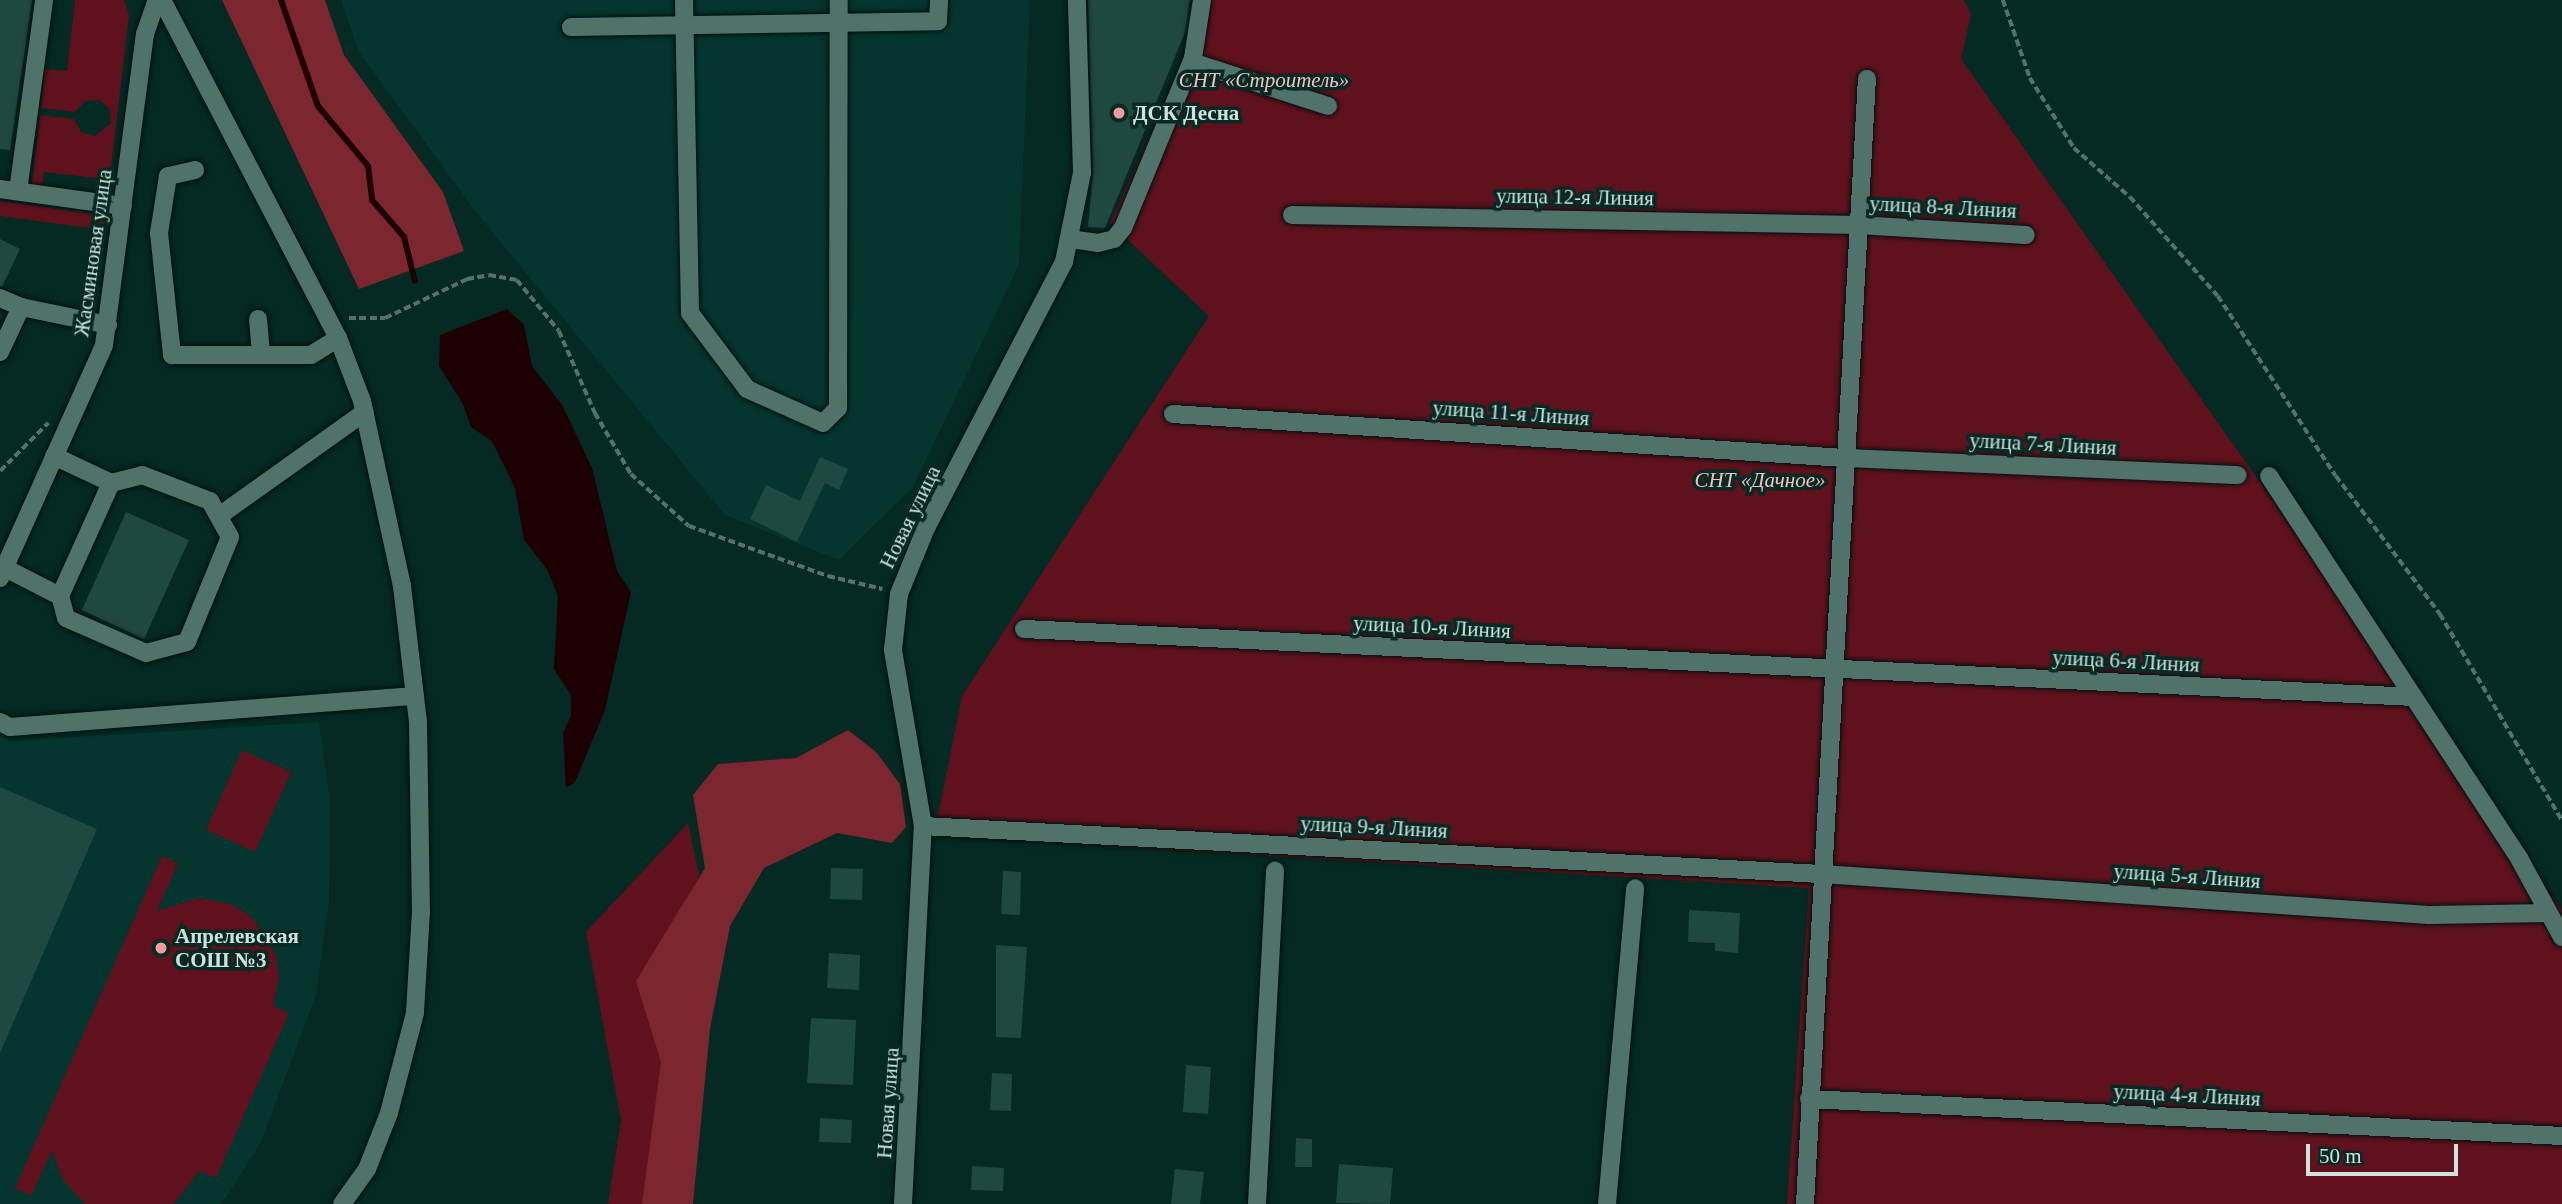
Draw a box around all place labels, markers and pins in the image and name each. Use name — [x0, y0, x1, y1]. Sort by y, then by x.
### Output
place label: ДСК Десна — [1133, 100, 1239, 126]
marker: ДСК Десна — [1111, 105, 1127, 121]
place label: Апрелевская СОШ №3 — [175, 923, 299, 973]
marker: Апрелевская СОШ №3 — [153, 940, 169, 956]

